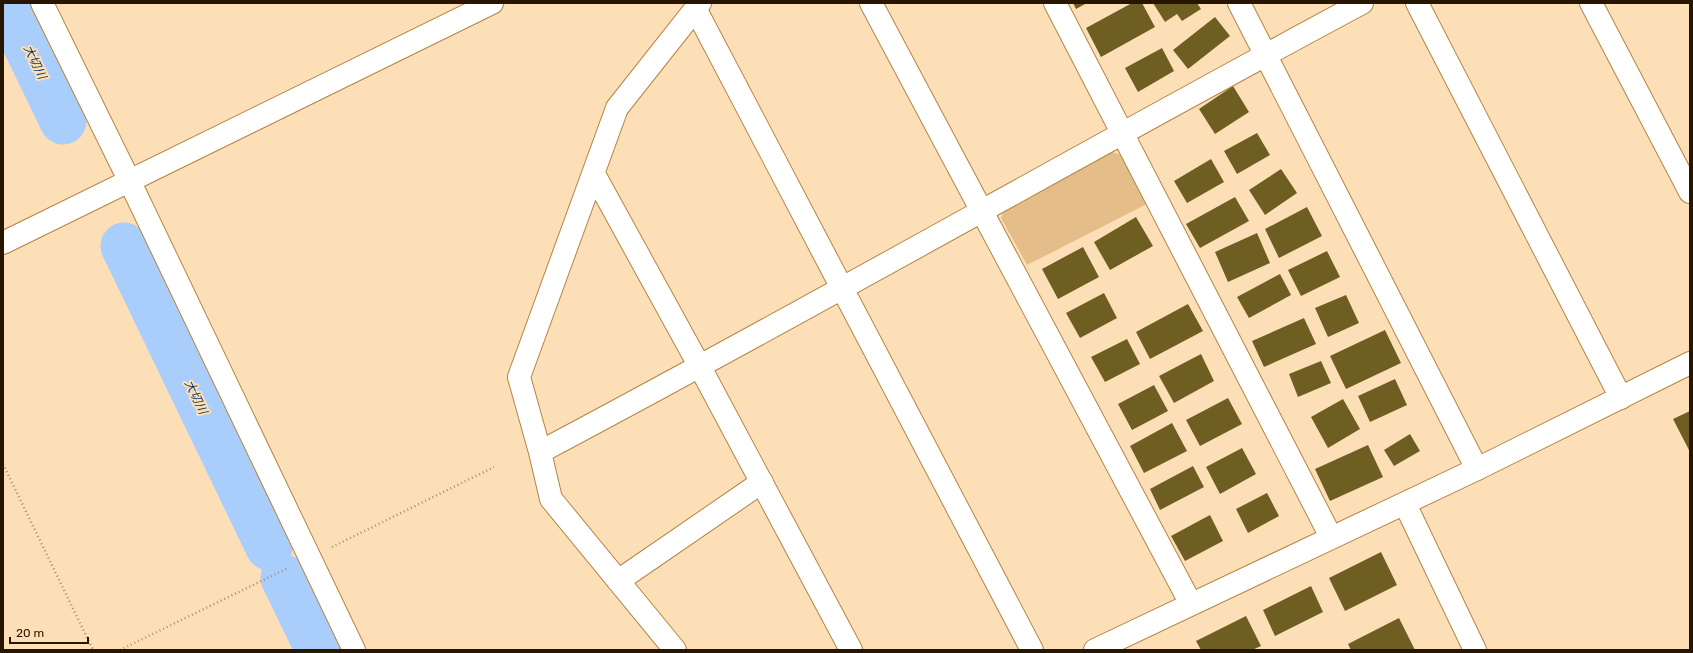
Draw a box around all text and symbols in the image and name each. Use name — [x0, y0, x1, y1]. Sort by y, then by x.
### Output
water label: 大切川 — [21, 43, 50, 83]
water label: 大切川 — [182, 378, 211, 418]
scale bar — [10, 619, 88, 645]
text: 20 m — [16, 626, 44, 640]

